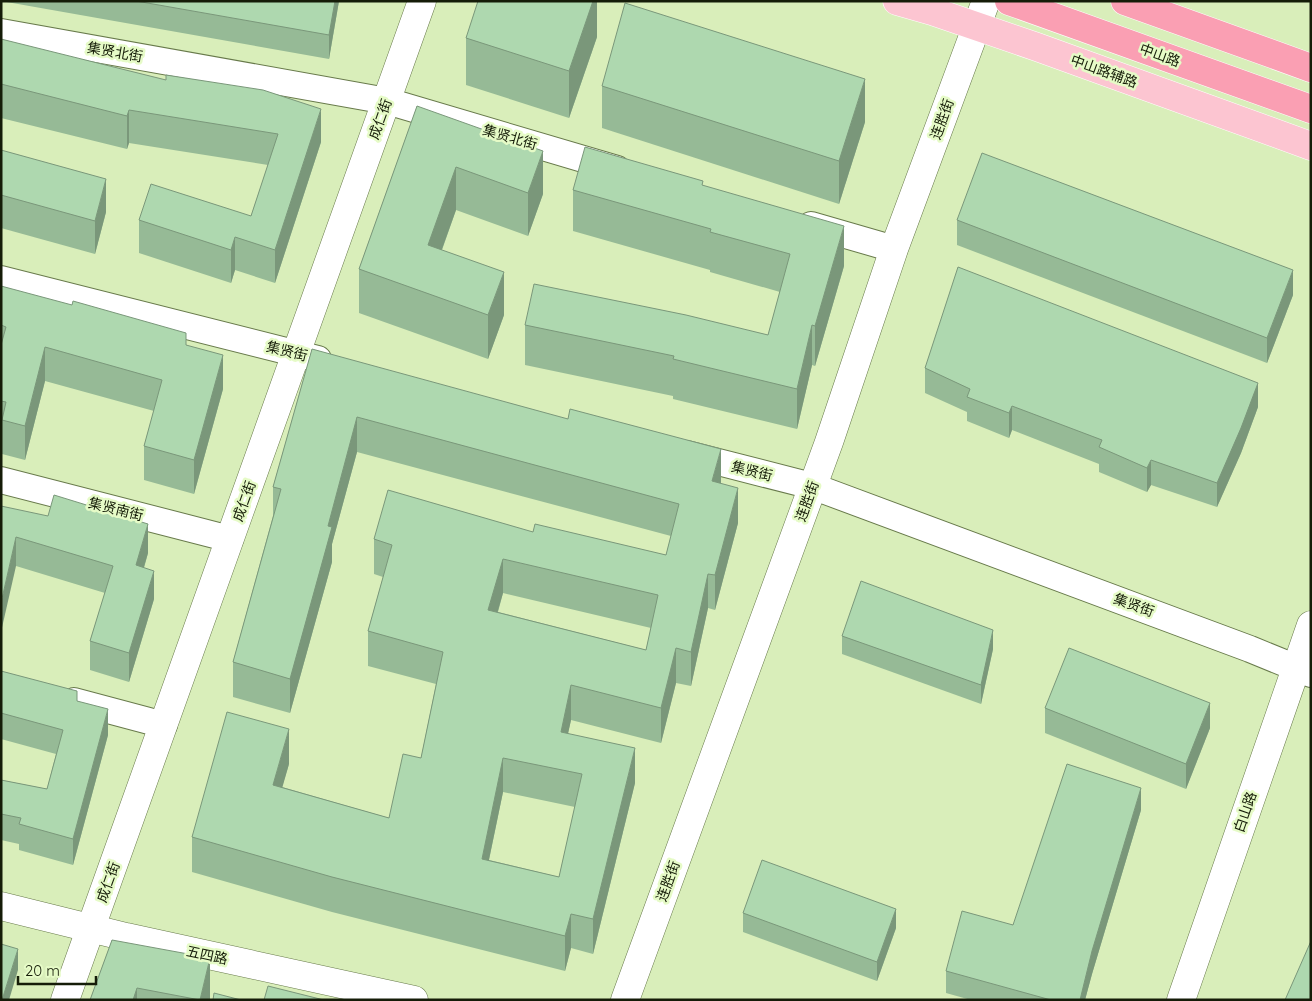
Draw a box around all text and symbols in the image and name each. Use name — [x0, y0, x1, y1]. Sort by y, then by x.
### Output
street label: 集贤北街 — [86, 38, 144, 66]
street label: 中山路 — [1137, 39, 1183, 71]
street label: 中山路辅路 — [1068, 51, 1140, 91]
street label: 成仁街 — [364, 96, 396, 142]
street label: 连胜街 — [926, 96, 958, 142]
street label: 集贤北街 — [481, 121, 539, 153]
street label: 集贤街 — [264, 337, 310, 365]
street label: 集贤街 — [729, 457, 775, 485]
street label: 成仁街 — [228, 478, 260, 524]
street label: 连胜街 — [791, 478, 823, 524]
street label: 集贤南街 — [87, 493, 145, 525]
street label: 集贤街 — [1111, 589, 1157, 621]
street label: 白山路 — [1230, 789, 1260, 835]
street label: 连胜街 — [652, 858, 684, 904]
street label: 成仁街 — [92, 859, 124, 905]
street label: 五四路 — [185, 942, 229, 968]
scale bar — [18, 954, 95, 986]
text: 20 m — [25, 961, 60, 980]

